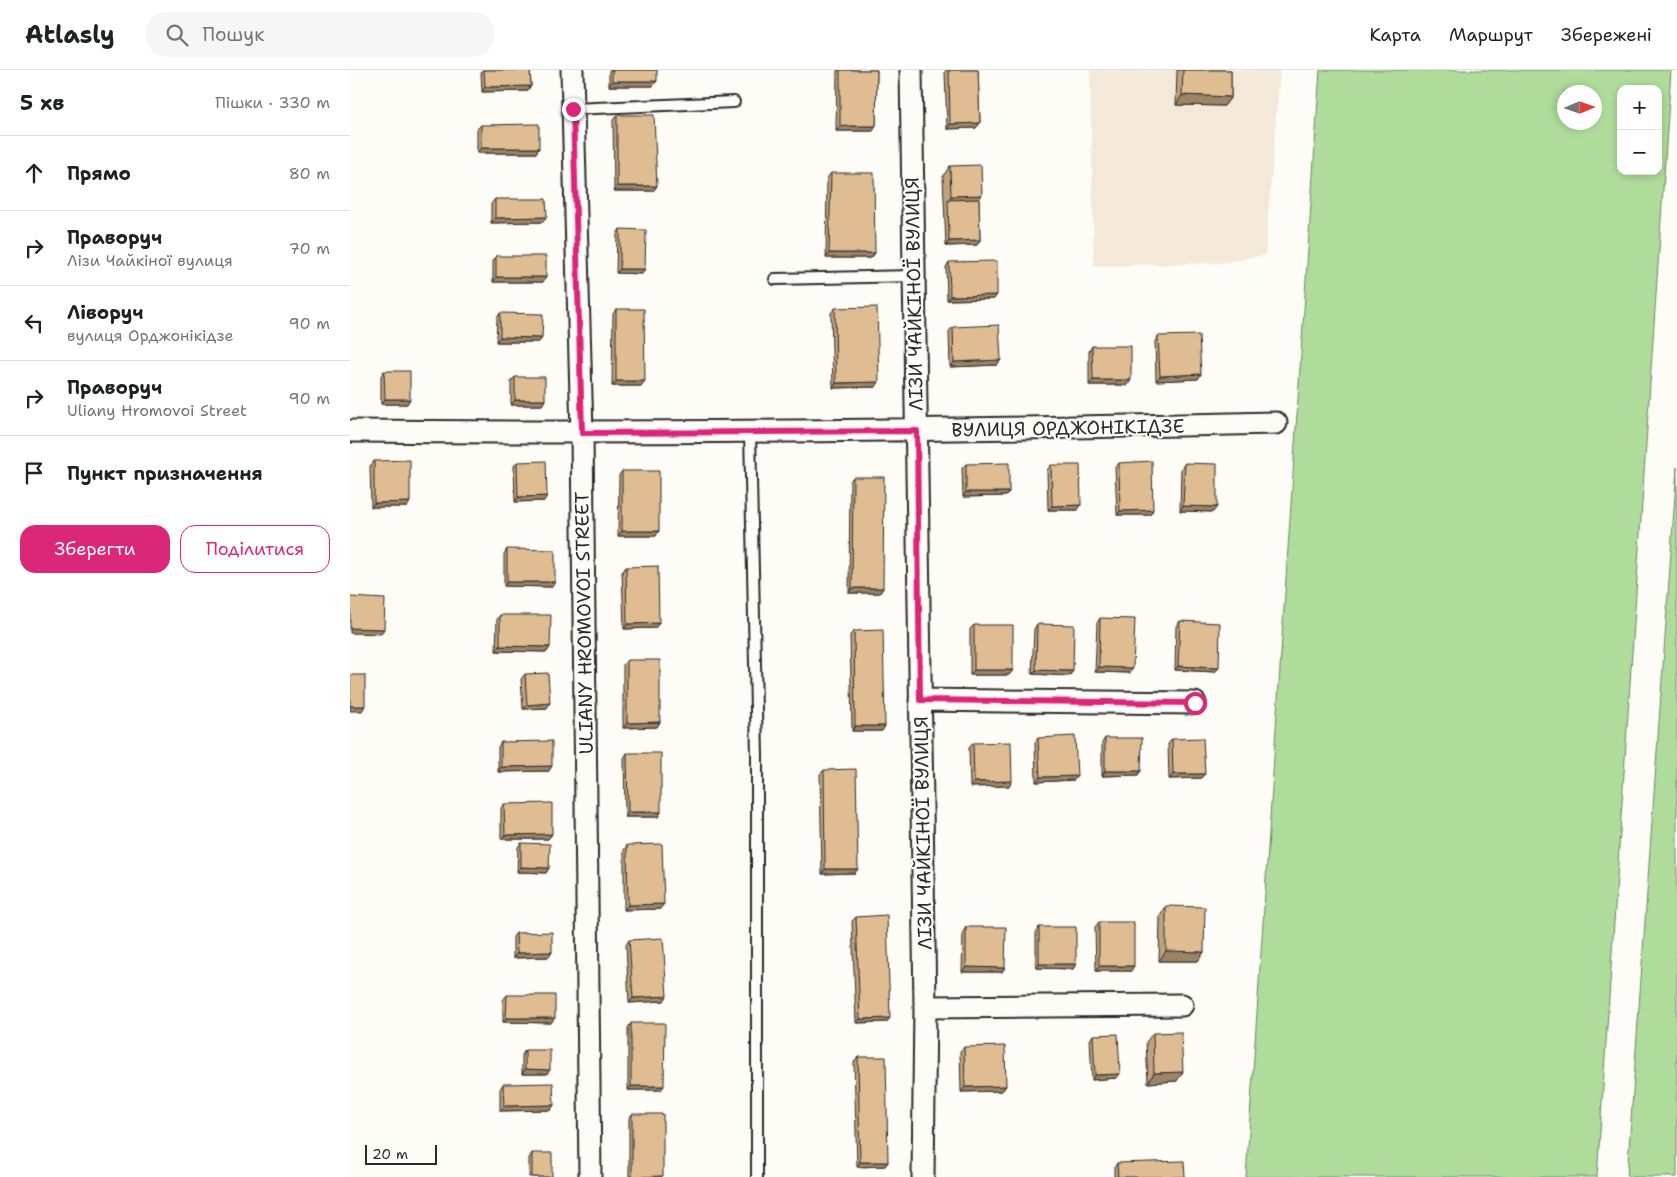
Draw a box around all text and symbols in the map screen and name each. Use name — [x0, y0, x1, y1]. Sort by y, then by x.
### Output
search box — [145, 12, 495, 57]
text: Atlasly — [25, 19, 115, 51]
icon: search — [163, 21, 191, 49]
text: Пошук — [203, 22, 264, 47]
text: Карта — [1369, 23, 1421, 47]
text: Маршрут — [1449, 23, 1533, 47]
text: Збережені — [1561, 23, 1652, 47]
north arrow — [1557, 85, 1602, 130]
map controls — [1617, 85, 1662, 175]
button: + — [1617, 85, 1662, 130]
text: 5 хв — [20, 89, 64, 117]
text: Пішки · 330 m — [215, 92, 330, 113]
route end — [562, 98, 585, 121]
button: − — [1617, 130, 1662, 175]
icon: ahead — [20, 159, 48, 187]
text: Прямо — [67, 161, 131, 186]
text: 80 m — [289, 163, 330, 184]
street label: ЛІЗИ ЧАЙКІНОЇ ВУЛИЦЯ — [899, 177, 929, 411]
text: Праворуч — [67, 225, 162, 250]
icon: right — [20, 234, 48, 262]
text: 70 m — [289, 238, 330, 259]
text: Лізи Чайкіної вулиця — [67, 250, 233, 271]
text: Ліворуч — [67, 300, 143, 325]
icon: left — [20, 309, 48, 337]
text: 90 m — [289, 313, 330, 334]
text: вулиця Орджонікідзе — [67, 325, 234, 346]
text: Праворуч — [67, 375, 162, 400]
icon: right — [20, 384, 48, 412]
text: 90 m — [289, 388, 330, 409]
text: Uliany Hromovoi Street — [67, 400, 247, 421]
street label: ВУЛИЦЯ ОРДЖОНІКІДЗЕ — [951, 413, 1185, 443]
icon: arrive — [20, 459, 48, 487]
text: Пункт призначення — [67, 461, 263, 486]
street label: ULIANY HROMOVOI STREET — [569, 491, 599, 755]
button: Зберегти — [20, 525, 170, 573]
button: Поділитися — [180, 525, 330, 573]
route start — [1184, 692, 1207, 715]
street label: ЛІЗИ ЧАЙКІНОЇ ВУЛИЦЯ — [908, 716, 938, 950]
scale bar — [365, 1142, 438, 1165]
text: 20 m — [372, 1145, 408, 1163]

